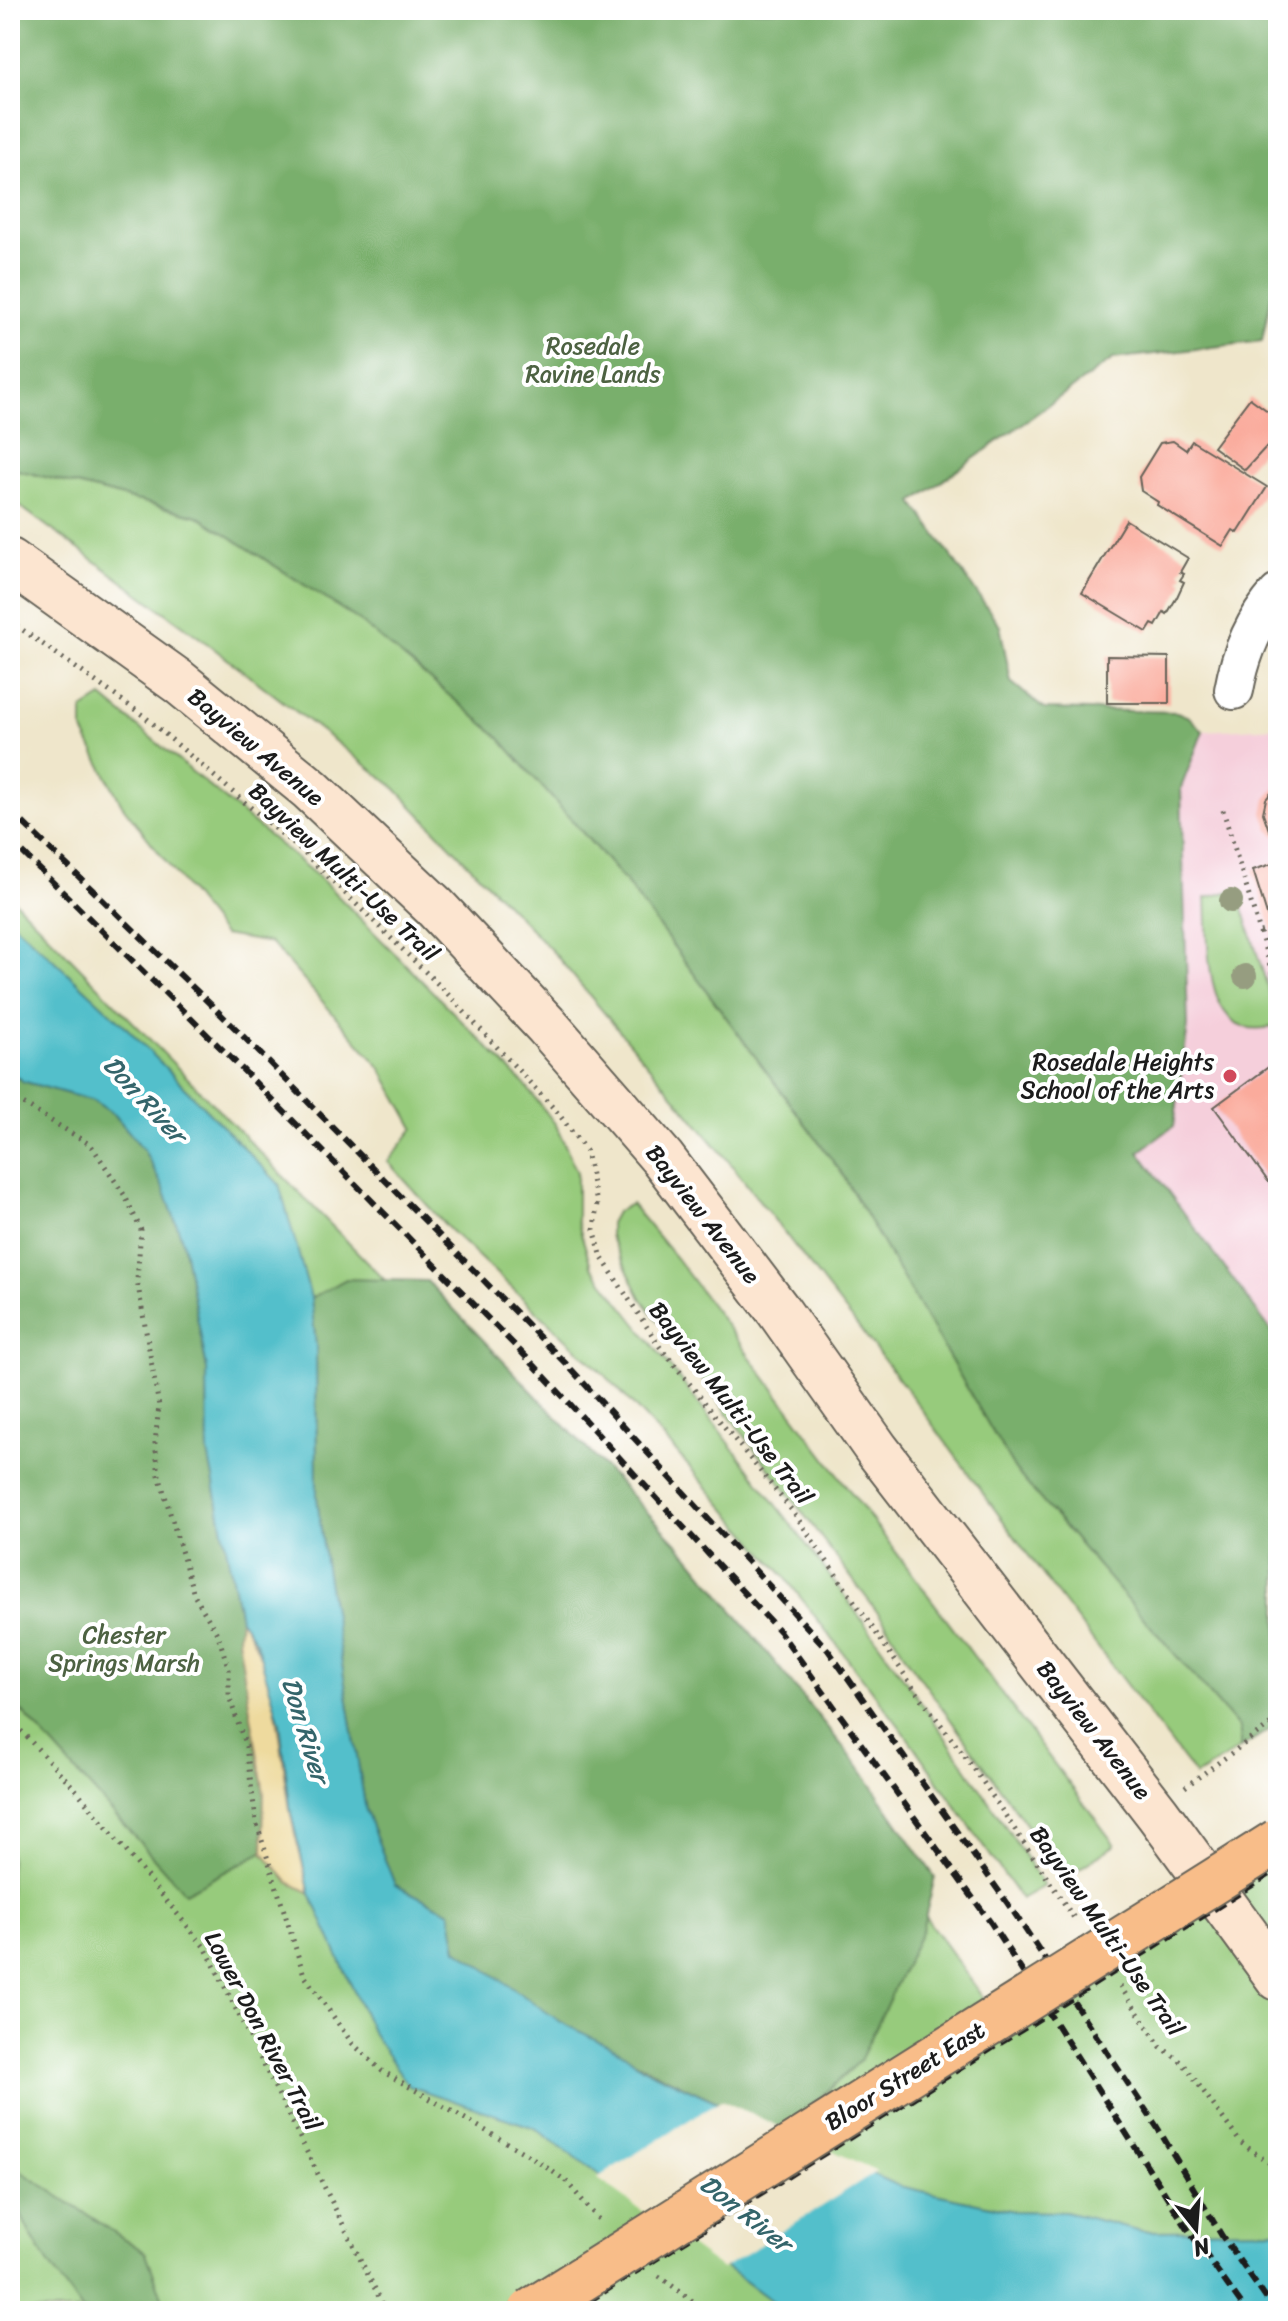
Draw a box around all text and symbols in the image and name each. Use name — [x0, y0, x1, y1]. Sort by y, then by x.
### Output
park label: Rosedale Ravine Lands — [526, 325, 661, 395]
street label: Bayview Avenue — [178, 677, 334, 817]
street label: Bayview Multi-Use Trail — [238, 772, 450, 973]
place label: Rosedale Heights School of the Arts — [1021, 1041, 1215, 1111]
water label: Don River — [91, 1044, 202, 1157]
marker: Rosedale Heights School of the Arts — [1221, 1067, 1239, 1085]
street label: Bayview Avenue — [635, 1135, 772, 1294]
street label: Bayview Multi-Use Trail — [638, 1292, 825, 1515]
park label: Chester Springs Marsh — [48, 1614, 200, 1684]
street label: Bayview Avenue — [1026, 1651, 1163, 1810]
water label: Don River — [268, 1672, 345, 1792]
street label: Bayview Multi-Use Trail — [1018, 1817, 1196, 2046]
street label: Lower Don River Trail — [192, 1923, 334, 2140]
street label: Bloor Street East — [816, 2010, 994, 2142]
water label: Don River — [689, 2162, 806, 2267]
north arrow — [1156, 2189, 1236, 2269]
text: N — [1188, 2226, 1216, 2269]

